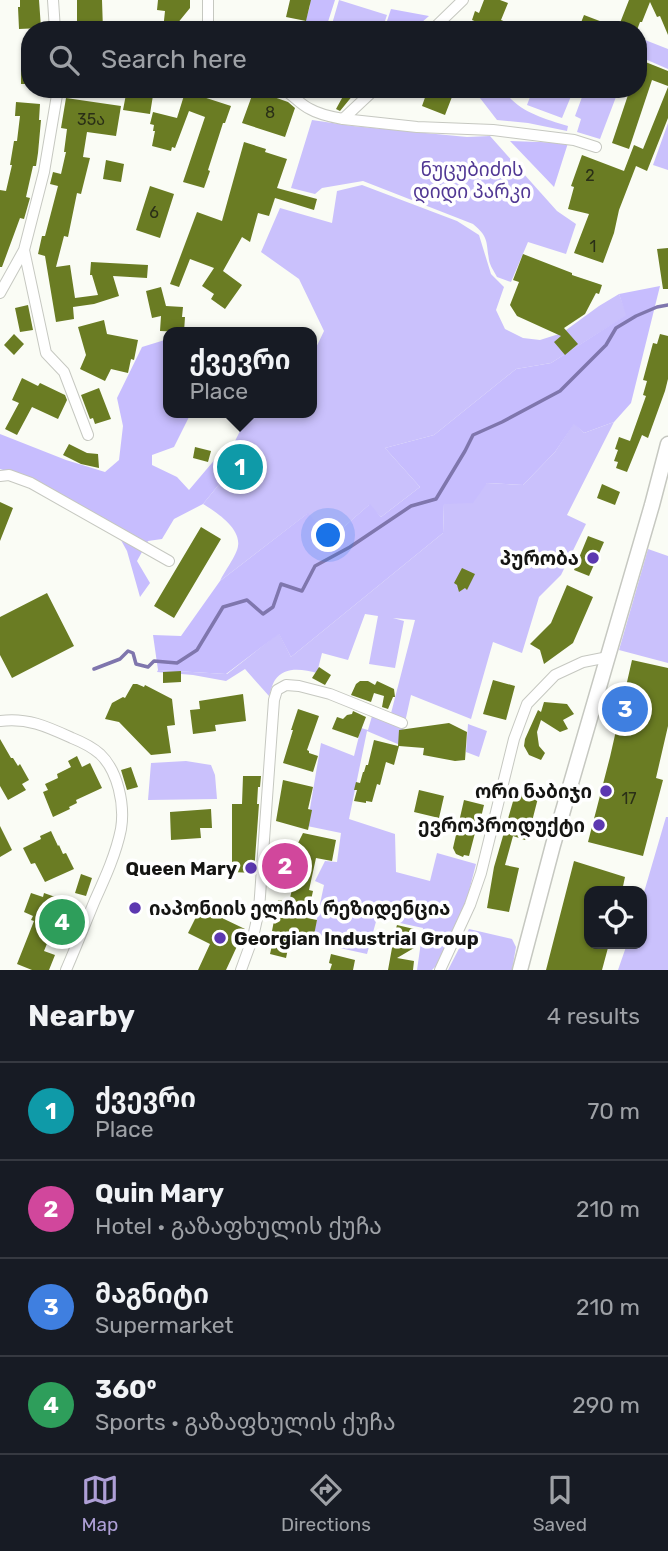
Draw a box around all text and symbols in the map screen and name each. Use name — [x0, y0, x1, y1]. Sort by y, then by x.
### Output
search box — [21, 21, 647, 98]
icon: search — [45, 41, 83, 79]
text: Search here — [101, 44, 247, 75]
house number: 8 — [265, 103, 275, 122]
house number: 35ა — [77, 110, 105, 129]
park label: ნუცუბიძის დიდი პარკი — [413, 158, 531, 204]
house number: 2 — [585, 166, 595, 185]
house number: 6 — [149, 203, 159, 222]
house number: 1 — [590, 237, 596, 256]
popup — [163, 327, 317, 418]
text: ქვევრი — [189, 345, 291, 376]
text: Place — [189, 377, 248, 405]
pin: 1 — [217, 441, 263, 493]
your location — [311, 518, 345, 552]
place label: პურობა — [500, 547, 579, 570]
marker: პურობა — [585, 550, 601, 566]
pin: 3 — [602, 683, 648, 735]
place label: ორი ნაბიჯი — [475, 780, 592, 803]
marker: ორი ნაბიჯი — [598, 783, 614, 799]
house number: 17 — [621, 789, 637, 808]
place label: ევროპროდუქტი — [418, 814, 585, 838]
marker: ევროპროდუქტი — [591, 817, 607, 833]
pin: 2 — [262, 840, 308, 892]
place label: Queen Mary — [126, 857, 238, 880]
marker: Queen Mary — [243, 860, 259, 876]
map controls — [584, 886, 647, 949]
button: locate — [584, 886, 647, 949]
pin: 4 — [39, 896, 85, 948]
place label: იაპონიის ელჩის რეზიდენცია — [149, 897, 450, 921]
marker: იაპონიის ელჩის რეზიდენცია — [127, 900, 143, 916]
place label: Georgian Industrial Group — [234, 927, 479, 950]
marker: Georgian Industrial Group — [212, 930, 228, 946]
text: Nearby — [28, 998, 135, 1034]
text: 4 results — [547, 1002, 640, 1030]
text: ქვევრი — [95, 1083, 196, 1114]
text: 1 — [45, 1097, 57, 1125]
text: 70 m — [588, 1097, 640, 1125]
text: Place — [95, 1115, 154, 1143]
text: Quin Mary — [95, 1178, 224, 1209]
text: 2 — [44, 1195, 58, 1223]
text: 210 m — [576, 1195, 640, 1223]
text: Hotel · გაზაფხულის ქუჩა — [95, 1212, 382, 1240]
text: მაგნიტი — [95, 1279, 209, 1310]
text: 3 — [43, 1293, 59, 1321]
text: 210 m — [576, 1293, 640, 1321]
text: Supermarket — [95, 1311, 233, 1339]
text: 360⁰ — [95, 1374, 157, 1405]
text: 4 — [43, 1391, 59, 1419]
text: 290 m — [572, 1391, 640, 1419]
text: Sports · გაზაფხულის ქუჩა — [95, 1408, 396, 1436]
tab: Map — [81, 1471, 119, 1536]
tab: Directions — [281, 1471, 371, 1536]
tab: Saved — [533, 1471, 587, 1536]

